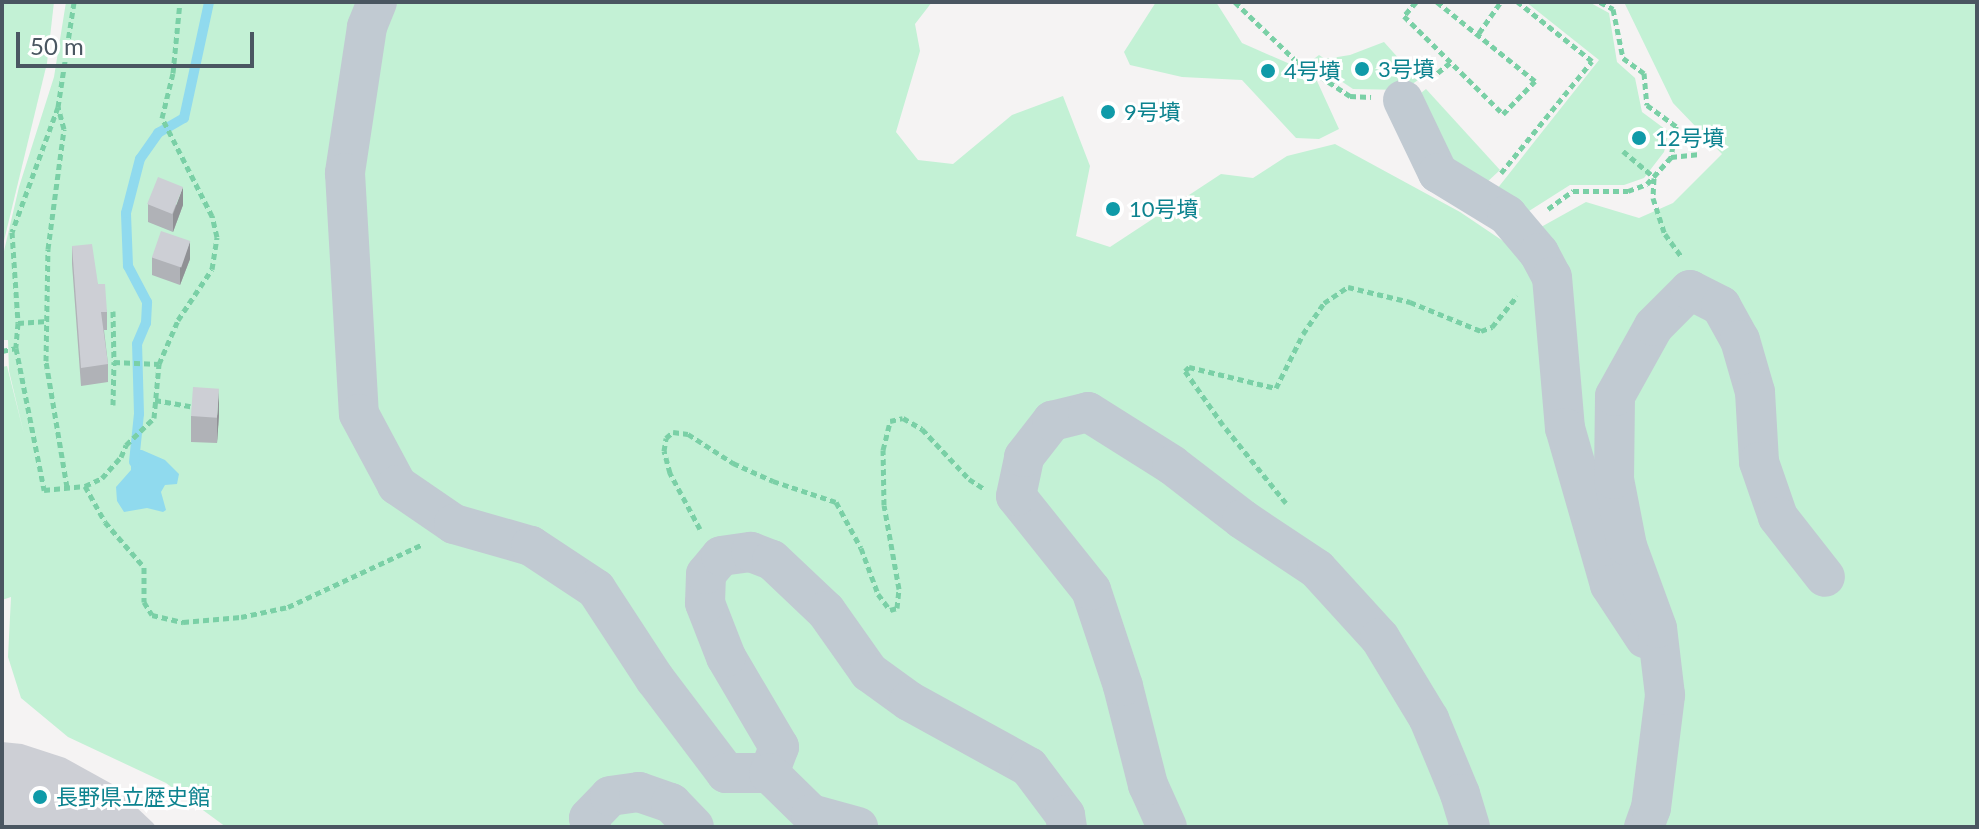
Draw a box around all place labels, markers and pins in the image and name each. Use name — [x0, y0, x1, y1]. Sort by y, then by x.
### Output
place label: 3号墳 — [1378, 56, 1435, 82]
place label: 4号墳 — [1284, 58, 1341, 84]
marker: 3号墳 — [1353, 60, 1371, 78]
marker: 4号墳 — [1259, 62, 1277, 80]
place label: 9号墳 — [1124, 99, 1181, 125]
marker: 9号墳 — [1099, 103, 1117, 121]
place label: 12号墳 — [1655, 125, 1725, 151]
marker: 12号墳 — [1630, 129, 1648, 147]
place label: 10号墳 — [1129, 196, 1199, 222]
marker: 10号墳 — [1104, 200, 1122, 218]
place label: 長野県立歴史館 — [56, 784, 210, 810]
marker: 長野県立歴史館 — [31, 788, 49, 806]

